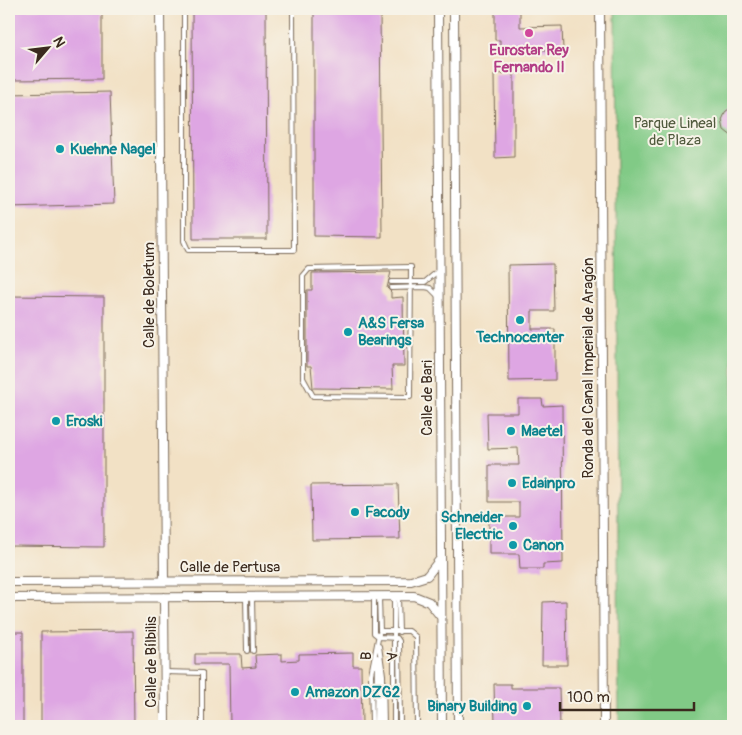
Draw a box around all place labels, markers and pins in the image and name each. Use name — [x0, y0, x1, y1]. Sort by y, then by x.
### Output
marker: Eurostar Rey Fernando II — [523, 27, 535, 39]
place label: Eurostar Rey Fernando II — [489, 41, 569, 77]
place label: Kuehne Nagel — [70, 140, 156, 159]
marker: Kuehne Nagel — [54, 143, 66, 155]
place label: A&S Fersa Bearings — [358, 314, 424, 350]
marker: Technocenter — [514, 314, 526, 326]
marker: A&S Fersa Bearings — [342, 326, 354, 338]
place label: Technocenter — [475, 328, 565, 347]
place label: Eroski — [66, 412, 103, 431]
marker: Eroski — [50, 415, 62, 427]
place label: Maetel — [521, 422, 563, 441]
marker: Maetel — [505, 425, 517, 437]
place label: Edainpro — [522, 474, 575, 493]
marker: Edainpro — [506, 477, 518, 489]
place label: Facody — [365, 503, 410, 522]
marker: Facody — [349, 506, 361, 518]
place label: Schneider Electric — [441, 508, 504, 544]
marker: Schneider Electric — [507, 520, 519, 532]
place label: Canon — [523, 536, 564, 555]
marker: Canon — [507, 539, 519, 551]
place label: Amazon DZG2 — [305, 683, 400, 702]
marker: Amazon DZG2 — [289, 686, 301, 698]
place label: Binary Building — [427, 697, 517, 716]
marker: Binary Building — [521, 700, 533, 712]

